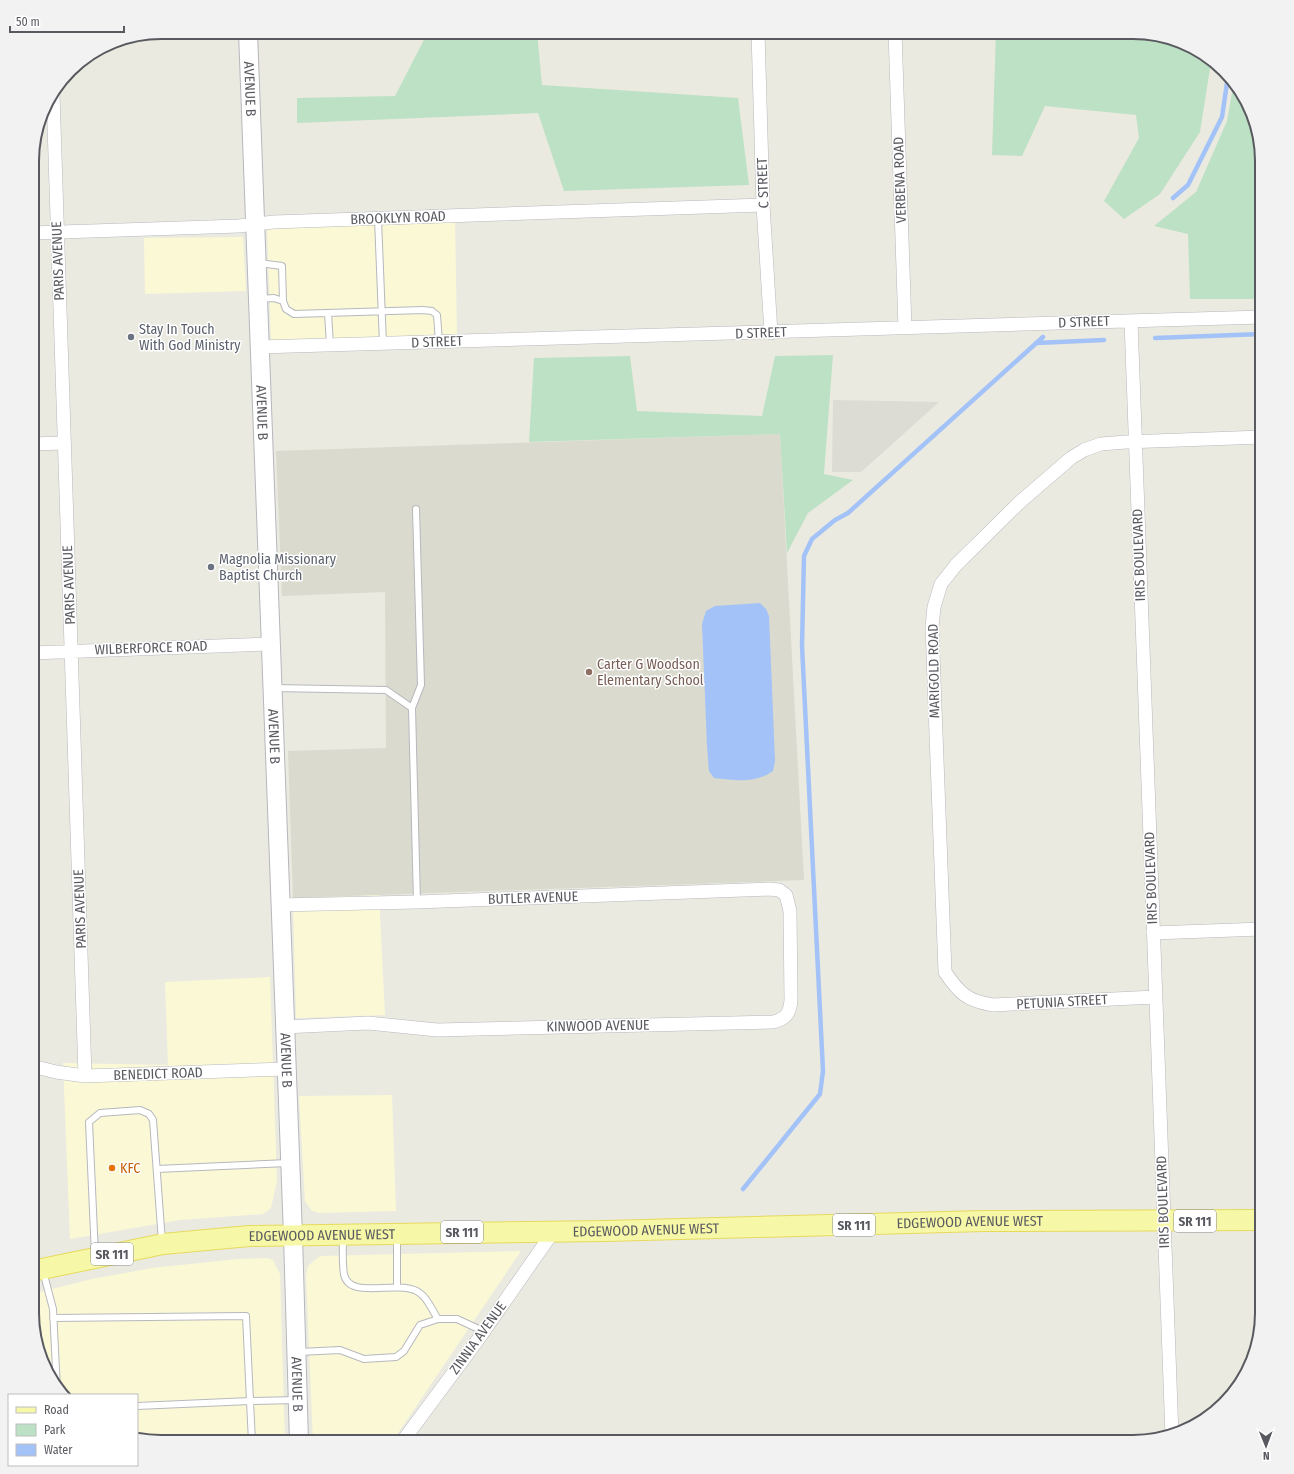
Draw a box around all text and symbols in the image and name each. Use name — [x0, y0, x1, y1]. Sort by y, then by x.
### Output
scale bar — [10, 8, 124, 34]
text: 50 m — [16, 15, 40, 29]
street label: AVENUE B — [241, 61, 260, 117]
street label: VERBENA ROAD — [890, 137, 910, 223]
street label: C STREET — [754, 157, 772, 209]
street label: BROOKLYN ROAD — [350, 208, 446, 228]
street label: PARIS AVENUE — [48, 221, 68, 301]
street label: D STREET — [1058, 313, 1111, 331]
place label: Stay In Touch With God Ministry — [139, 321, 241, 354]
street label: D STREET — [735, 324, 788, 342]
marker: Stay In Touch With God Ministry — [126, 332, 136, 342]
street label: D STREET — [411, 333, 464, 351]
street label: AVENUE B — [253, 385, 272, 441]
street label: IRIS BOULEVARD — [1129, 508, 1149, 602]
street label: PARIS AVENUE — [59, 545, 79, 625]
place label: Magnolia Missionary Baptist Church — [219, 551, 337, 584]
marker: Magnolia Missionary Baptist Church — [206, 562, 216, 572]
street label: MARIGOLD ROAD — [925, 623, 943, 719]
street label: WILBERFORCE ROAD — [94, 638, 208, 658]
place label: Carter G Woodson Elementary School — [597, 656, 704, 689]
marker: Carter G Woodson Elementary School — [584, 667, 594, 677]
street label: AVENUE B — [265, 709, 284, 765]
street label: IRIS BOULEVARD — [1141, 831, 1161, 925]
street label: PARIS AVENUE — [70, 869, 90, 949]
street label: BUTLER AVENUE — [488, 888, 579, 908]
street label: PETUNIA STREET — [1016, 991, 1109, 1013]
street label: KINWOOD AVENUE — [546, 1017, 650, 1035]
street label: AVENUE B — [277, 1032, 296, 1088]
street label: BENEDICT ROAD — [113, 1064, 203, 1084]
street label: IRIS BOULEVARD — [1153, 1155, 1173, 1249]
place label: KFC — [120, 1160, 140, 1177]
marker: KFC — [107, 1163, 117, 1173]
road number: SR 111 — [1174, 1210, 1216, 1232]
street label: EDGEWOOD AVENUE WEST — [896, 1212, 1043, 1232]
road number: SR 111 — [833, 1214, 875, 1236]
street label: EDGEWOOD AVENUE WEST — [573, 1219, 720, 1240]
road number: SR 111 — [441, 1221, 483, 1243]
street label: EDGEWOOD AVENUE WEST — [249, 1225, 396, 1245]
road number: SR 111 — [91, 1243, 133, 1265]
street label: ZINNIA AVENUE — [446, 1298, 510, 1378]
street label: AVENUE B — [288, 1356, 307, 1412]
legend — [8, 1394, 138, 1466]
text: Road — [44, 1403, 69, 1417]
text: Park — [44, 1423, 66, 1437]
north arrow — [1246, 1426, 1286, 1466]
text: Water — [44, 1443, 73, 1457]
text: N — [1263, 1449, 1270, 1462]

